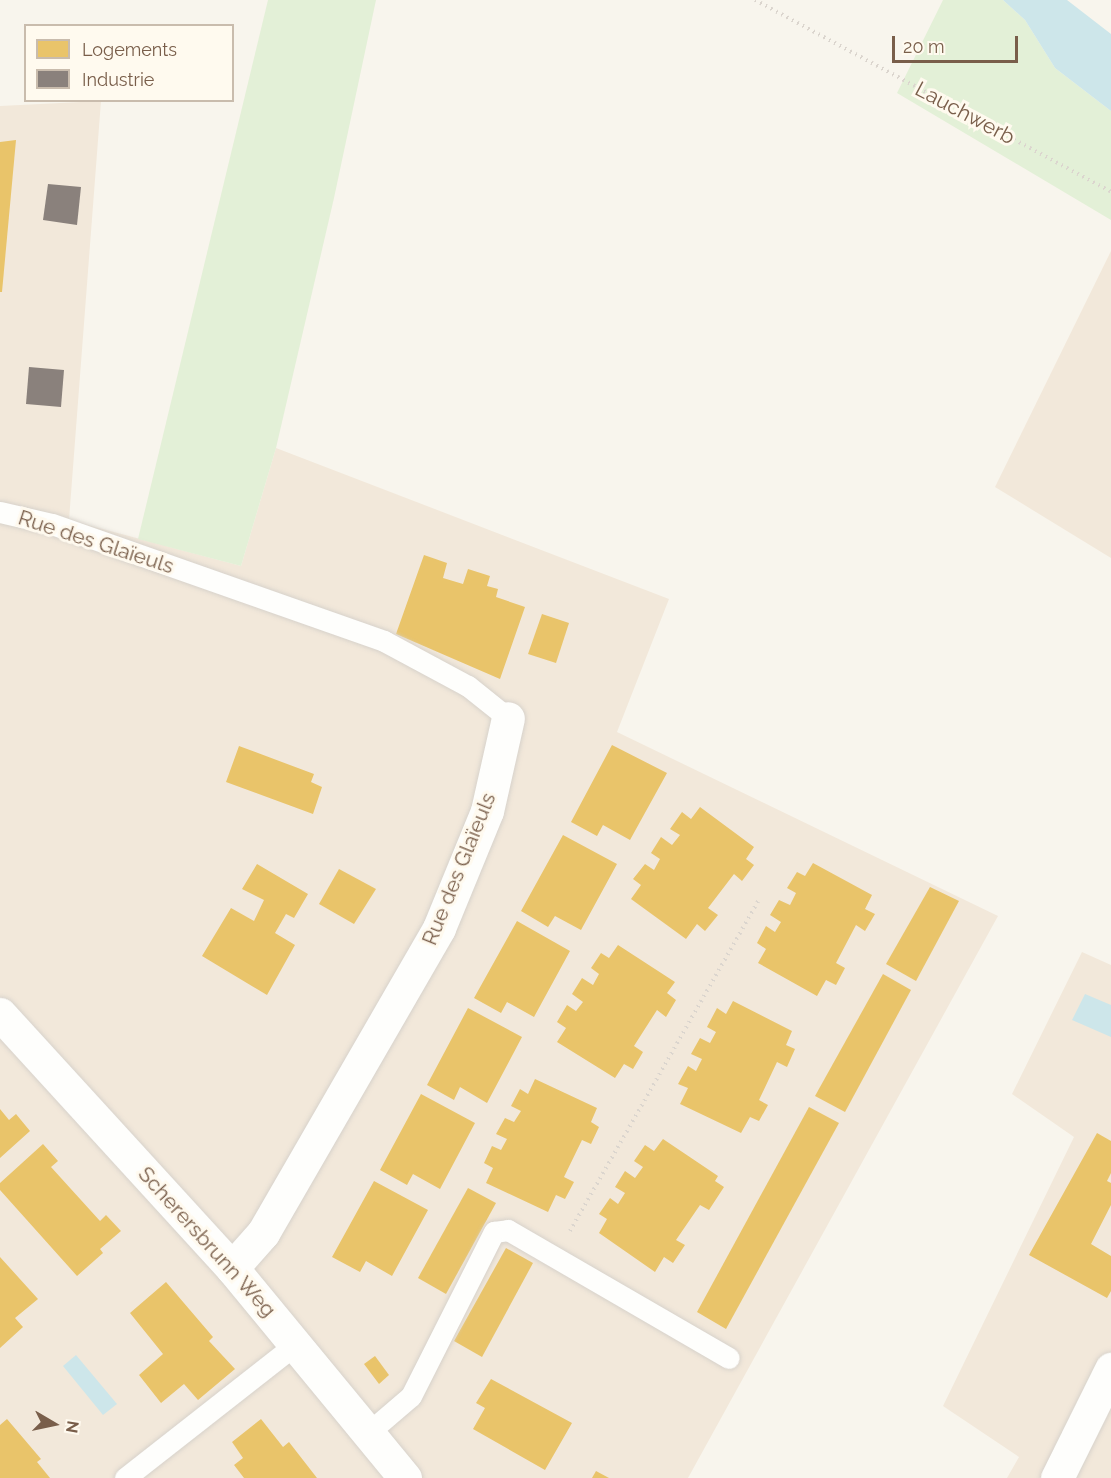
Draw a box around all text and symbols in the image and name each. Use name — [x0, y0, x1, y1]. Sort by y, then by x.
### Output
legend — [24, 24, 234, 102]
scale bar — [895, 24, 1021, 62]
text: 20 m — [903, 36, 945, 57]
text: Logements — [82, 39, 177, 60]
text: Industrie — [82, 69, 154, 90]
street label: Lauchwerb — [911, 76, 1019, 150]
street label: Rue des Glaïeuls — [15, 505, 177, 579]
street label: Rue des Glaïeuls — [417, 789, 501, 949]
street label: Scherersbrunn Weg — [133, 1161, 281, 1323]
north arrow — [24, 1394, 84, 1454]
text: N — [62, 1419, 83, 1434]

